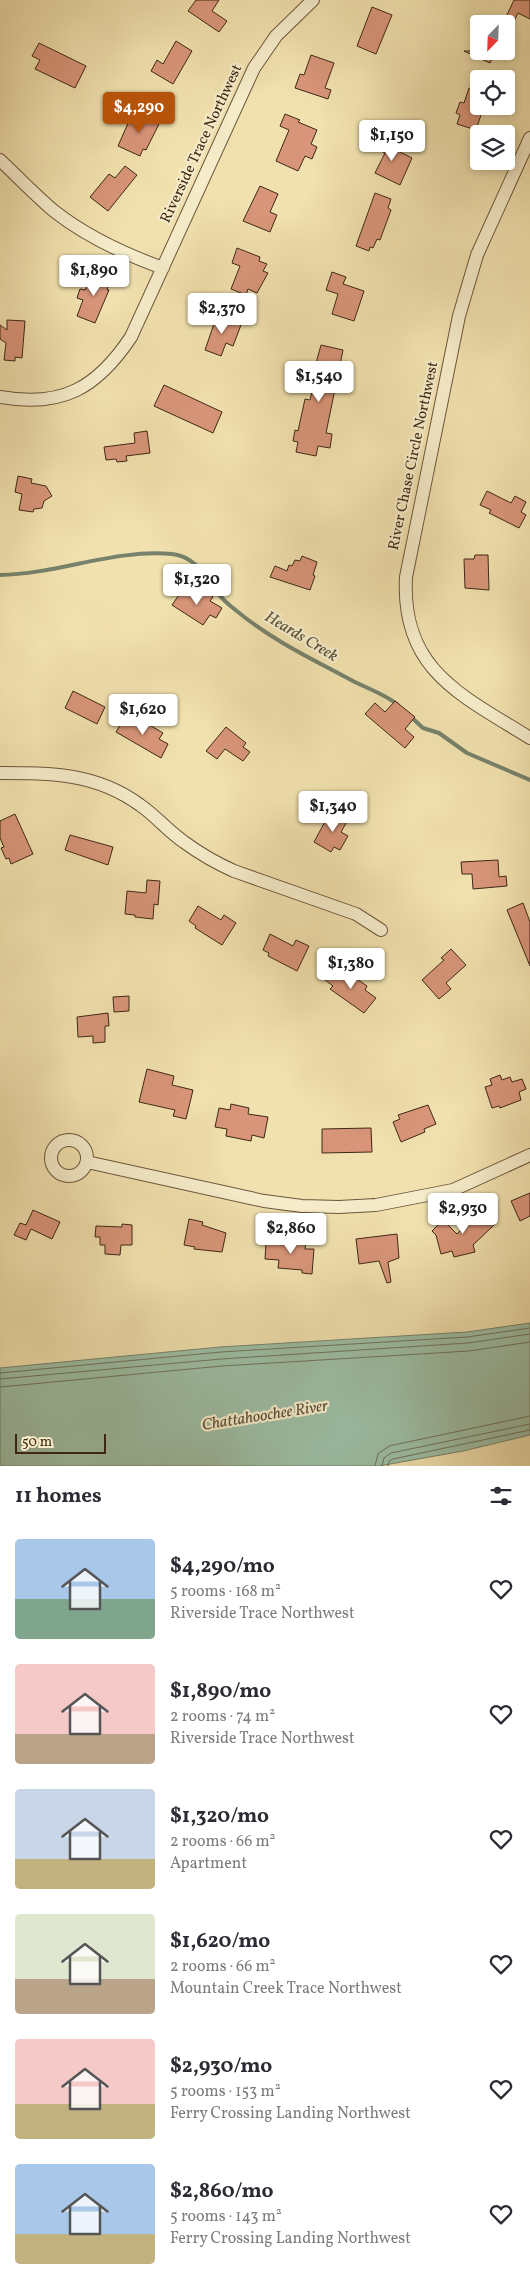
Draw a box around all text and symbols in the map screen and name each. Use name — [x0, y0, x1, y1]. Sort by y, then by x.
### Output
north arrow — [470, 15, 515, 60]
map controls — [470, 15, 515, 170]
street label: Riverside Trace Northwest — [156, 61, 248, 227]
button: locate — [470, 70, 515, 115]
pin: $4,290 — [98, 92, 180, 134]
text: $4,290 — [114, 97, 164, 119]
pin: $1,150 — [351, 120, 433, 162]
text: $1,150 — [370, 125, 414, 147]
button: layers — [470, 125, 515, 170]
pin: $1,890 — [53, 254, 135, 297]
text: $1,890 — [70, 260, 118, 282]
pin: $2,370 — [181, 292, 263, 335]
text: $2,370 — [199, 298, 245, 320]
pin: $1,540 — [278, 360, 360, 403]
street label: River Chase Circle Northwest — [384, 360, 444, 552]
text: $1,540 — [296, 366, 342, 388]
pin: $1,320 — [156, 564, 238, 606]
text: $1,320 — [174, 569, 220, 591]
water label: Heards Creek — [260, 606, 342, 668]
pin: $1,620 — [102, 694, 184, 736]
text: $1,620 — [120, 699, 166, 721]
pin: $1,340 — [292, 790, 374, 833]
text: $1,340 — [309, 796, 357, 818]
pin: $1,380 — [310, 948, 392, 990]
text: $1,380 — [328, 953, 374, 975]
pin: $2,930 — [422, 1192, 504, 1235]
text: $2,930 — [439, 1198, 487, 1220]
pin: $2,860 — [250, 1212, 332, 1255]
text: $2,860 — [266, 1218, 316, 1240]
water label: Chattahoochee River — [200, 1395, 331, 1437]
scale bar — [15, 1431, 106, 1454]
text: 50 m — [22, 1433, 52, 1452]
text: 11 homes — [15, 1482, 102, 1511]
icon: filters — [487, 1482, 515, 1510]
text: $4,290/mo — [170, 1552, 275, 1581]
icon: home — [55, 1559, 115, 1619]
icon: heart — [487, 1575, 515, 1603]
text: 5 rooms · 168 m² — [170, 1581, 281, 1603]
text: Riverside Trace Northwest — [170, 1603, 355, 1625]
text: $1,890/mo — [170, 1677, 271, 1706]
icon: home — [55, 1684, 115, 1744]
icon: heart — [487, 1700, 515, 1728]
text: 2 rooms · 74 m² — [170, 1706, 275, 1728]
text: Riverside Trace Northwest — [170, 1728, 355, 1750]
text: $1,320/mo — [170, 1802, 269, 1831]
icon: home — [55, 1809, 115, 1869]
icon: heart — [487, 1825, 515, 1853]
text: 2 rooms · 66 m² — [170, 1831, 276, 1853]
text: Apartment — [170, 1853, 247, 1875]
text: $1,620/mo — [170, 1927, 270, 1956]
icon: home — [55, 1934, 115, 1994]
icon: heart — [487, 1950, 515, 1978]
text: 2 rooms · 66 m² — [170, 1956, 276, 1978]
text: Mountain Creek Trace Northwest — [170, 1978, 402, 2000]
text: $2,930/mo — [170, 2052, 272, 2081]
icon: home — [55, 2059, 115, 2119]
icon: heart — [487, 2075, 515, 2103]
text: 5 rooms · 153 m² — [170, 2081, 281, 2103]
text: Ferry Crossing Landing Northwest — [170, 2103, 411, 2125]
text: $2,860/mo — [170, 2177, 273, 2206]
icon: home — [55, 2184, 115, 2244]
icon: heart — [487, 2200, 515, 2228]
text: 5 rooms · 143 m² — [170, 2206, 282, 2228]
text: Ferry Crossing Landing Northwest — [170, 2228, 411, 2250]

